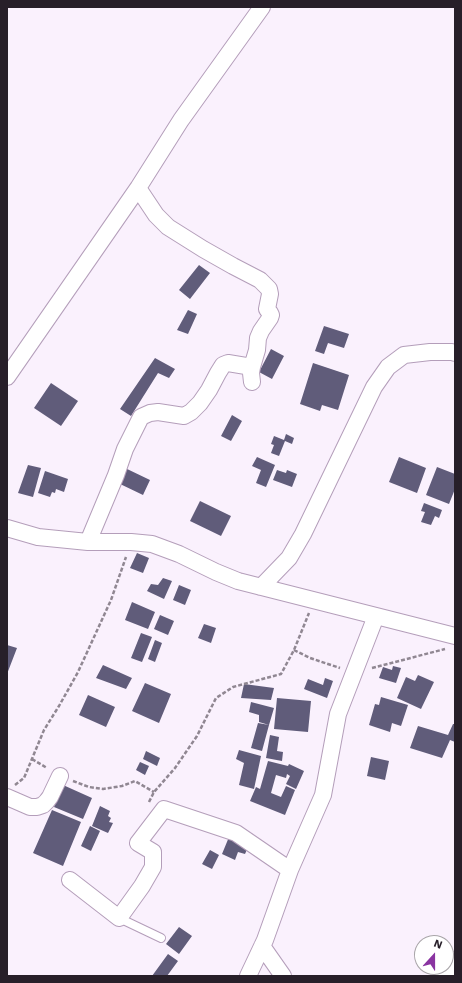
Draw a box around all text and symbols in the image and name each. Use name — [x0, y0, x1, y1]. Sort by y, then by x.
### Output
north arrow — [414, 935, 454, 975]
text: N — [432, 937, 444, 952]

